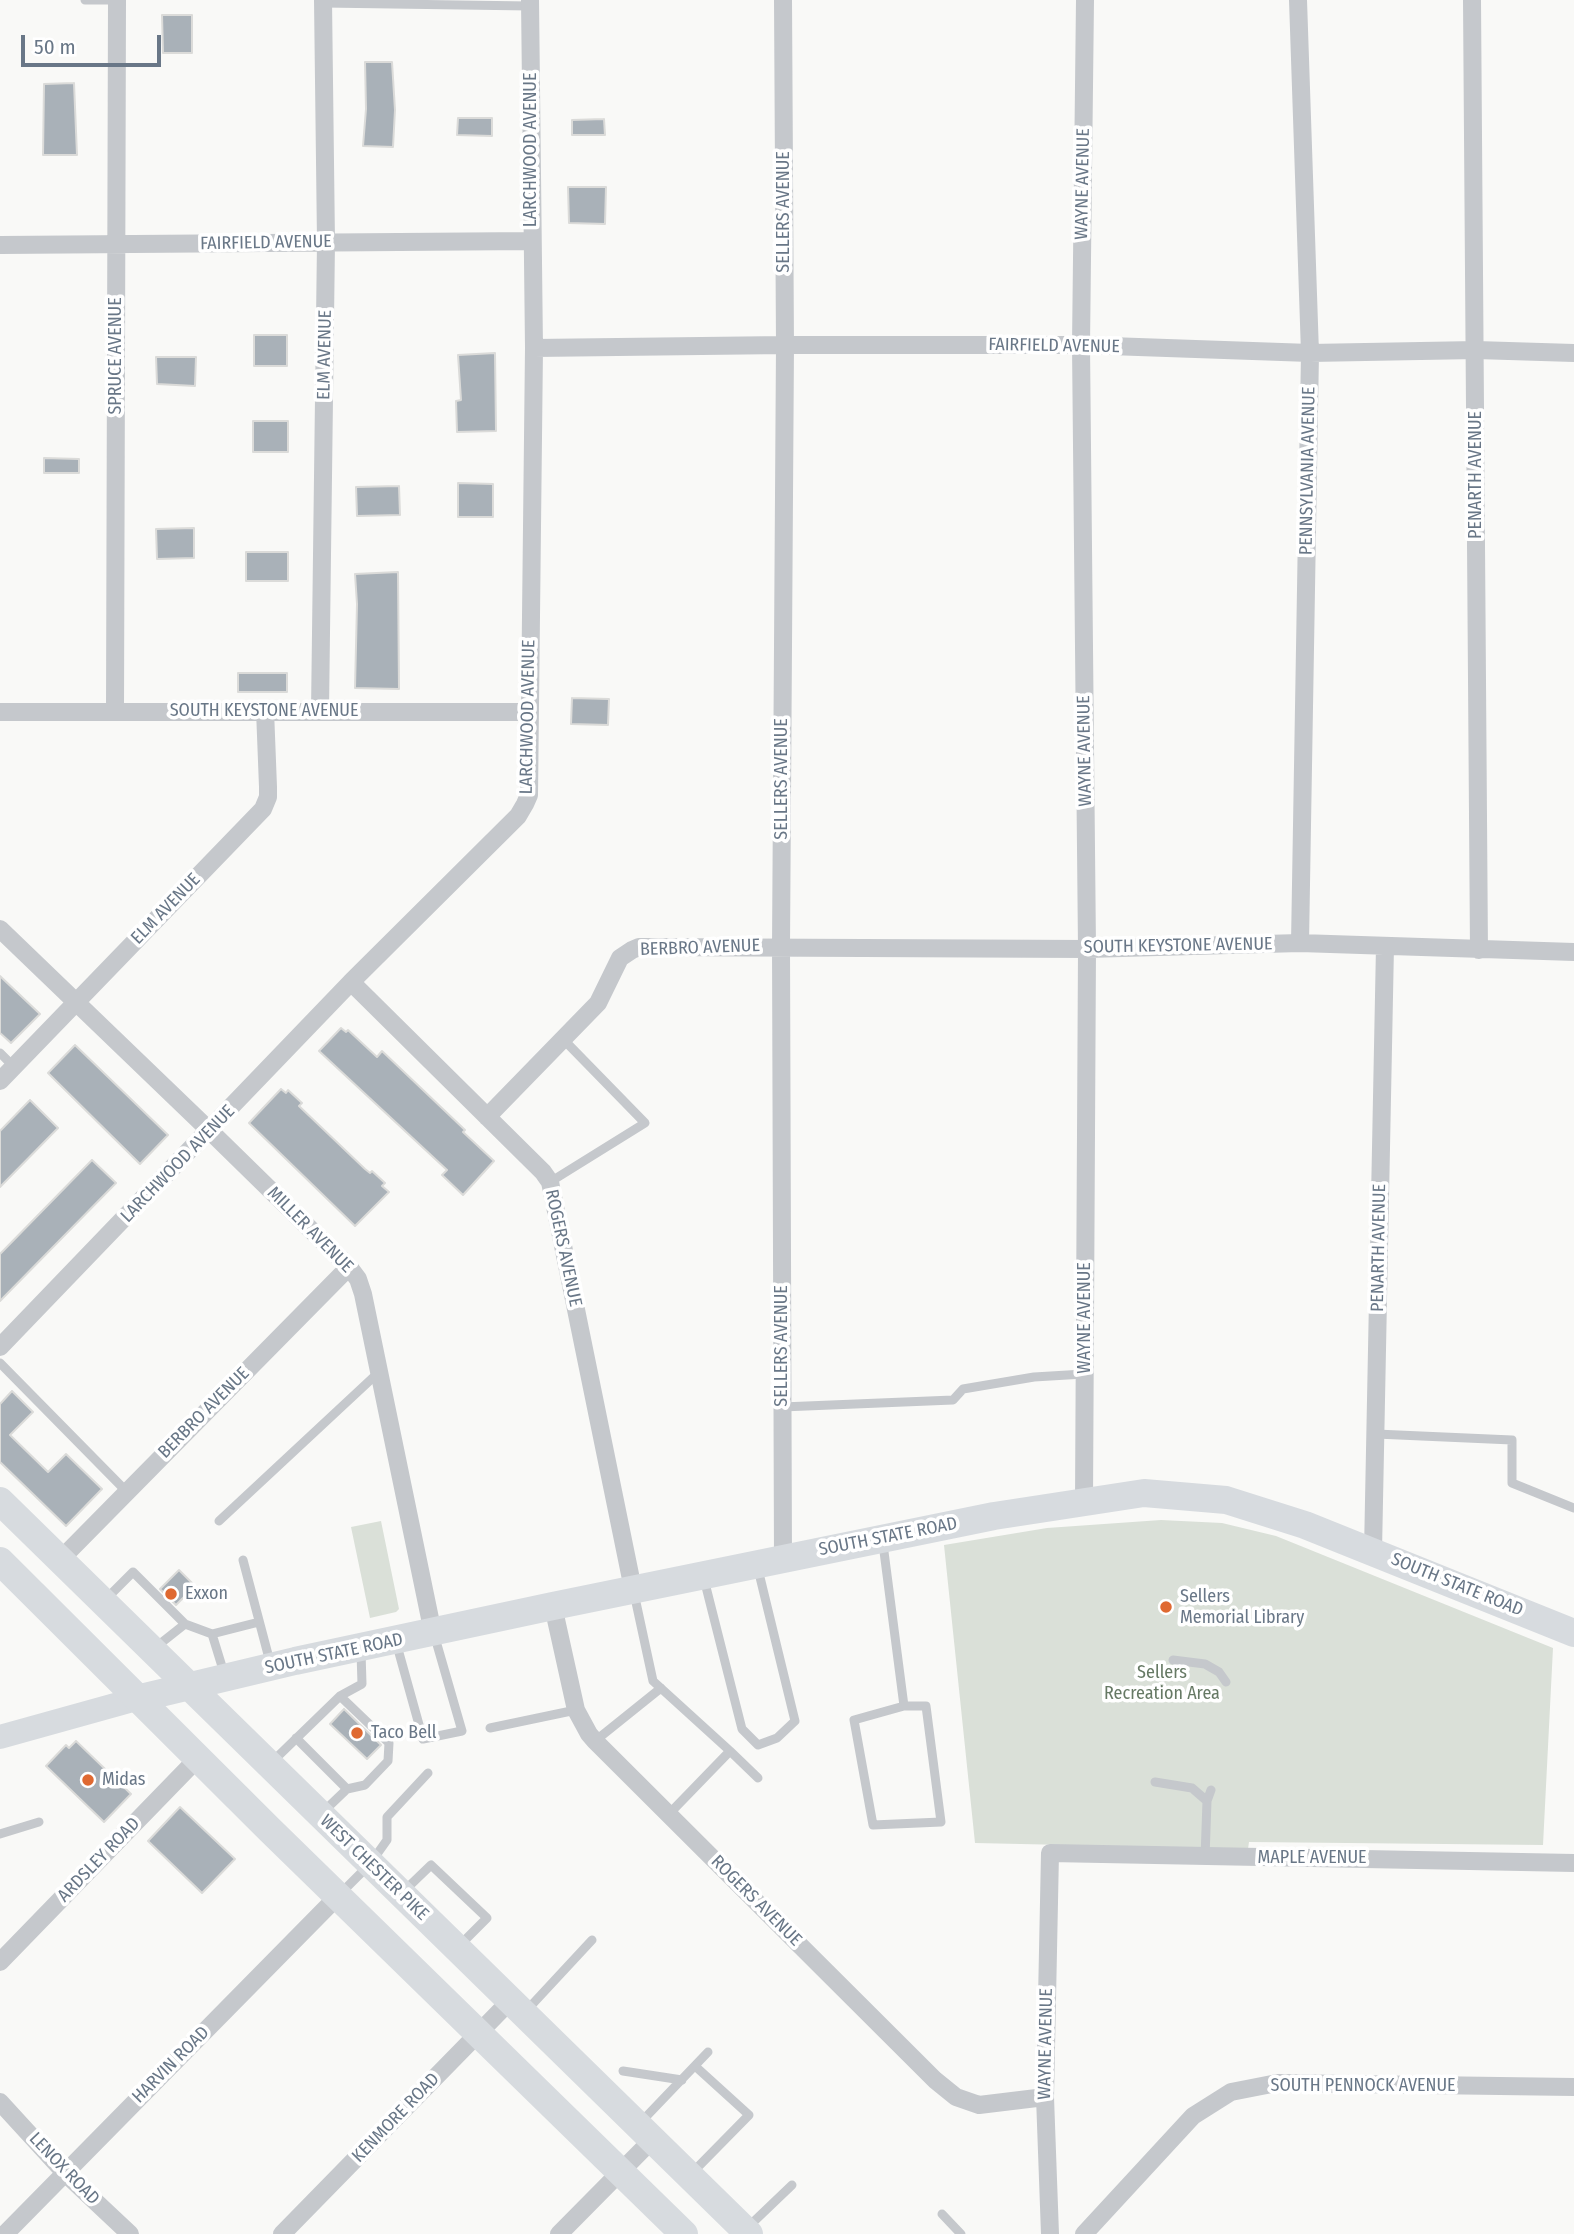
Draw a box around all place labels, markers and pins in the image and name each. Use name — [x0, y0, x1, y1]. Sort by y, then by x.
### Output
place label: Exxon — [185, 1583, 228, 1605]
marker: Exxon — [163, 1586, 179, 1602]
place label: Sellers Memorial Library — [1180, 1586, 1304, 1628]
marker: Sellers Memorial Library — [1158, 1599, 1174, 1615]
place label: Taco Bell — [371, 1722, 437, 1744]
marker: Taco Bell — [349, 1725, 365, 1741]
place label: Midas — [102, 1769, 145, 1791]
marker: Midas — [80, 1772, 96, 1788]

